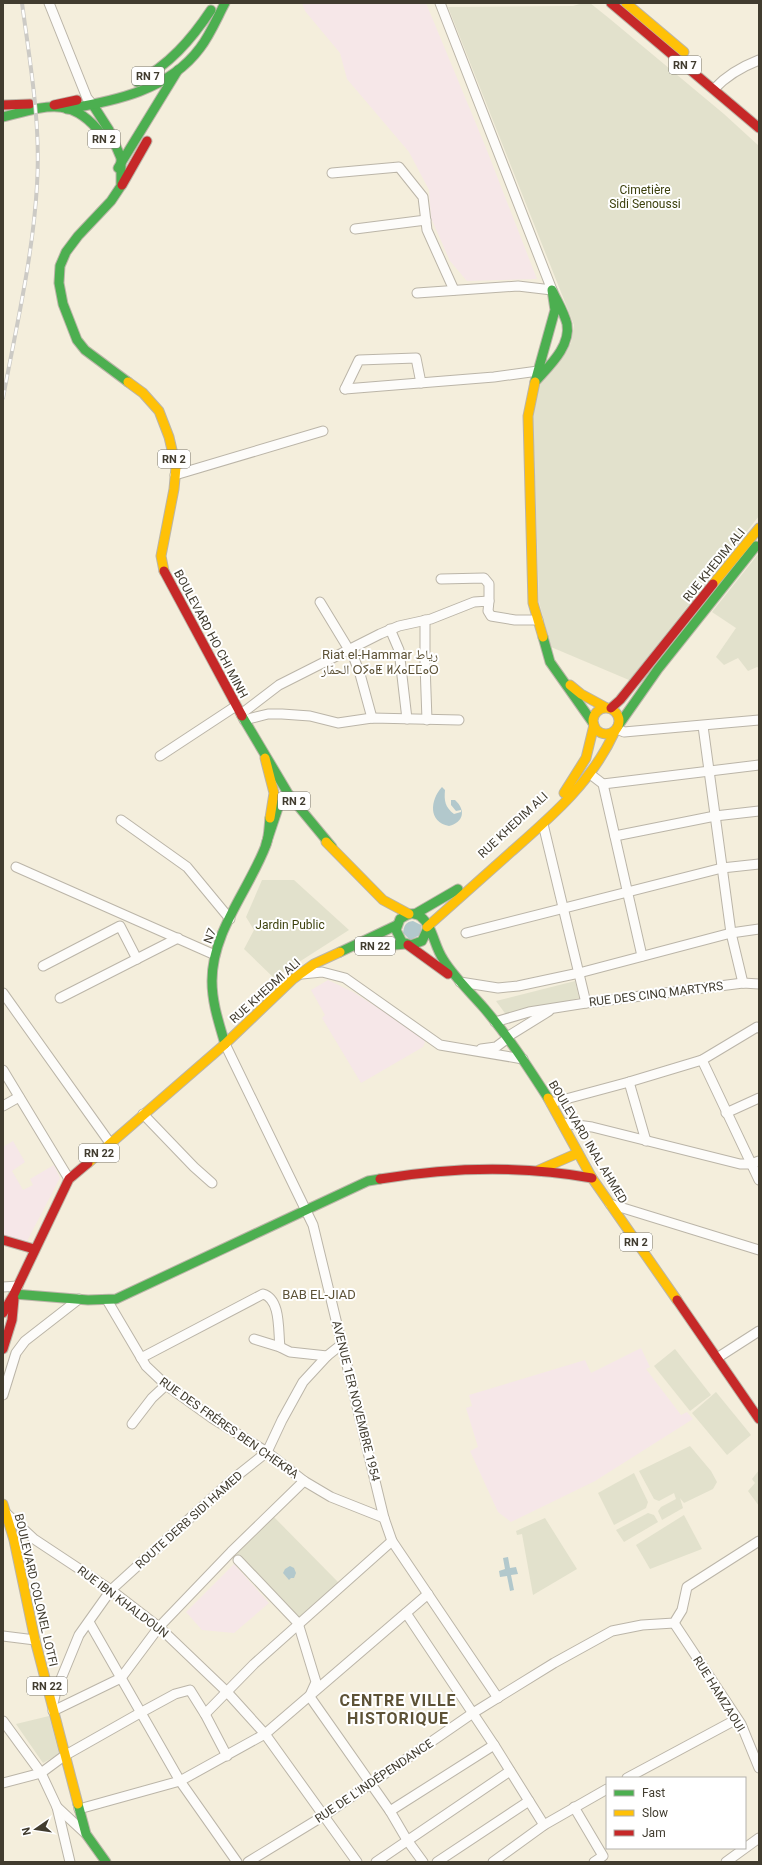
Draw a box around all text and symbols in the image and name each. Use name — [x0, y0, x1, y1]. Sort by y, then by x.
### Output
road number: RN 7 — [669, 56, 701, 74]
road number: RN 7 — [132, 67, 164, 85]
road number: RN 2 — [88, 130, 120, 148]
park label: Cimetière Sidi Senoussi — [609, 183, 681, 211]
road number: RN 2 — [158, 450, 190, 468]
street label: RUE KHEDIM ALI — [680, 526, 748, 604]
street label: BOULEVARD HO CHI MINH — [171, 567, 251, 701]
district label: Riat el-Hammar رياط الحمّار ⵔⵢⴰⵟ ⵍⵃⴰⵎⵎⴰⵔ — [320, 647, 439, 678]
street label: RUE KHEDIM ALI — [475, 789, 551, 861]
road number: RN 2 — [278, 792, 310, 810]
park label: Jardin Public — [255, 918, 325, 932]
street label: N7 — [201, 926, 219, 946]
road number: RN 22 — [355, 937, 395, 955]
street label: RUE KHEDMI ALI — [227, 956, 303, 1026]
street label: RUE DES CINQ MARTYRS — [588, 979, 724, 1009]
street label: BOULEVARD INAL AHMED — [546, 1078, 630, 1206]
road number: RN 22 — [79, 1144, 119, 1162]
road number: RN 2 — [620, 1233, 652, 1251]
district label: BAB EL-JIAD — [282, 1287, 356, 1302]
street label: AVENUE 1ER NOVEMBRE 1954 — [329, 1319, 383, 1483]
street label: RUE DES FRÉRES BEN CHEKRA — [157, 1374, 302, 1482]
street label: ROUTE DERB SIDI HAMED — [133, 1468, 245, 1572]
street label: BOULEVARD COLONEL LOTFI — [12, 1512, 60, 1668]
street label: RUE IBN KHALDOUN — [75, 1563, 171, 1641]
street label: RUE HAMZAOUI — [690, 1654, 748, 1734]
road number: RN 22 — [27, 1677, 67, 1695]
district label: CENTRE VILLE HISTORIQUE — [339, 1691, 457, 1728]
street label: RUE DE L'INDÉPENDANCE — [312, 1735, 436, 1826]
legend — [606, 1777, 746, 1849]
text: Fast — [642, 1786, 665, 1800]
text: Slow — [642, 1806, 668, 1820]
north arrow — [16, 1809, 56, 1849]
text: N — [19, 1826, 34, 1836]
text: Jam — [642, 1826, 666, 1840]

